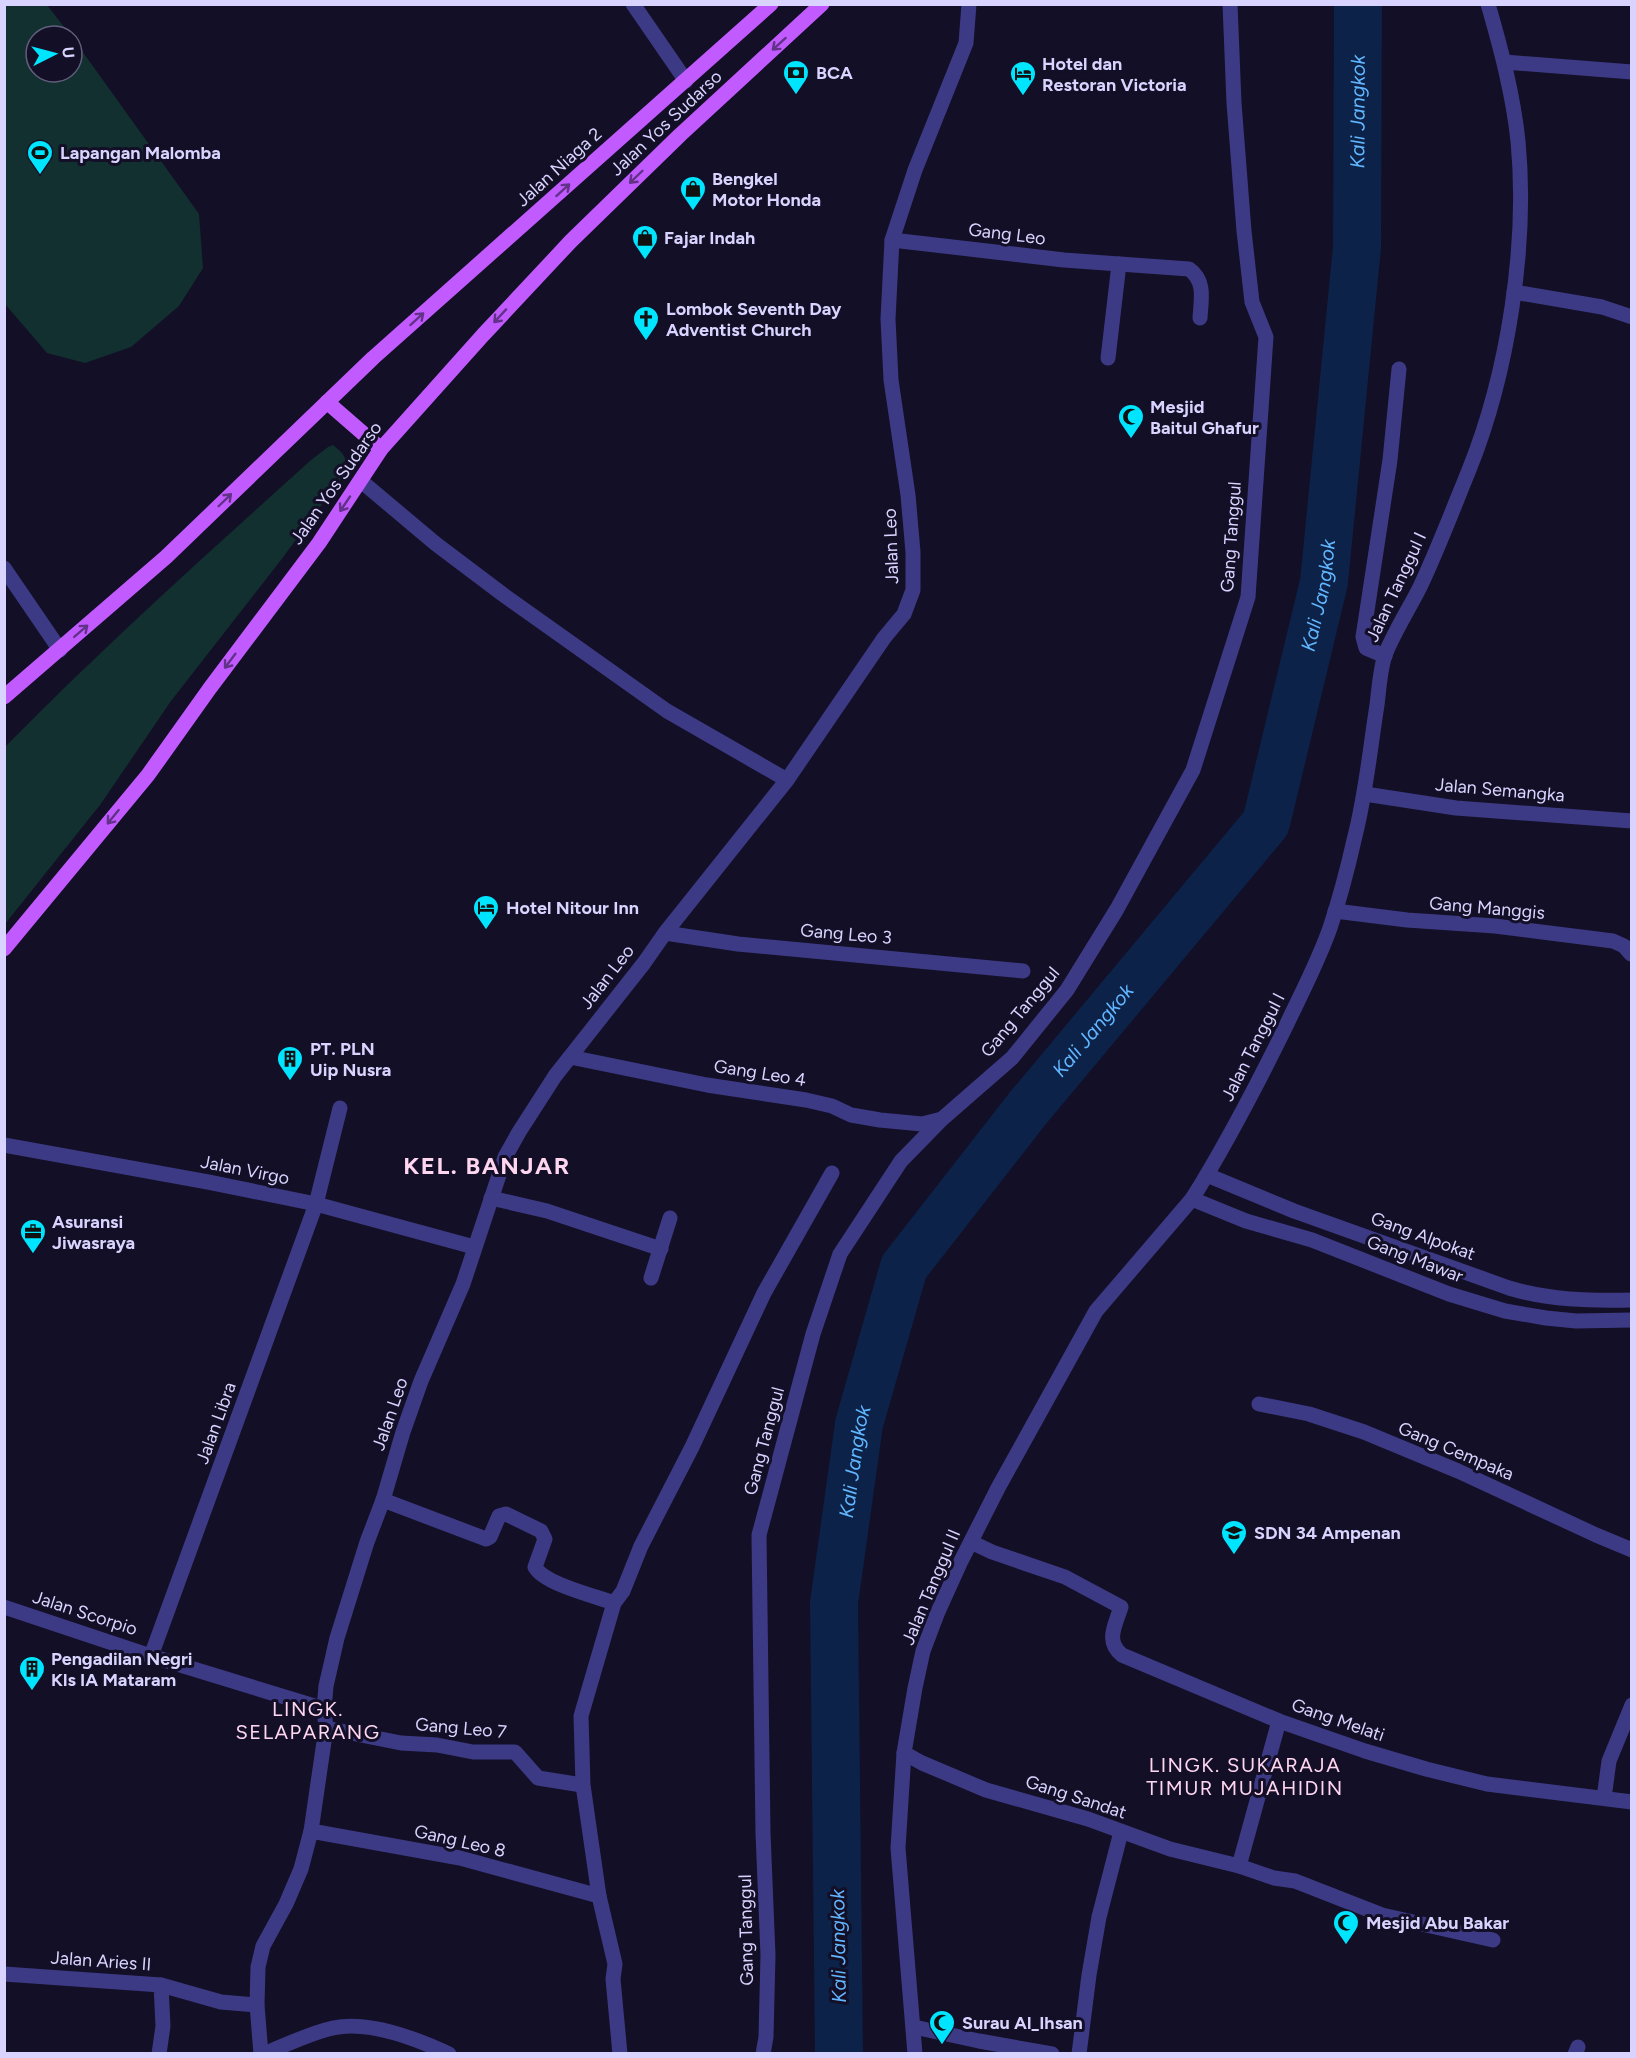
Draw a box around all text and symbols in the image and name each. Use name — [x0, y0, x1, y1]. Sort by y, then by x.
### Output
north arrow — [24, 24, 84, 84]
one-way arrow — [772, 37, 787, 51]
text: U — [58, 46, 78, 59]
place label: Hotel dan Restoran Victoria — [1042, 53, 1187, 96]
water label: Kali Jangkok — [1345, 53, 1370, 168]
bank icon: BCA — [781, 58, 811, 96]
hotel icon: Hotel dan Restoran Victoria — [1008, 59, 1038, 97]
place label: BCA — [816, 62, 853, 84]
street label: Jalan Yos Sudarso — [606, 66, 726, 180]
street label: Jalan Niaga 2 — [512, 123, 606, 211]
sports icon: Lapangan Malomba — [25, 138, 55, 176]
place label: Lapangan Malomba — [60, 142, 221, 164]
place label: Bengkel Motor Honda — [712, 168, 821, 211]
one-way arrow — [629, 169, 644, 184]
shop icon: Bengkel Motor Honda — [678, 174, 708, 212]
one-way arrow — [555, 183, 570, 197]
street label: Gang Leo — [967, 218, 1047, 250]
shop icon: Fajar Indah — [630, 223, 660, 261]
place label: Fajar Indah — [664, 227, 755, 249]
place label: Lombok Seventh Day Adventist Church — [666, 298, 842, 341]
church icon: Lombok Seventh Day Adventist Church — [631, 304, 661, 342]
one-way arrow — [493, 309, 508, 324]
one-way arrow — [409, 313, 425, 326]
place label: Mesjid Baitul Ghafur — [1150, 396, 1259, 439]
mosque icon: Mesjid Baitul Ghafur — [1116, 402, 1146, 440]
street label: Jalan Yos Sudarso — [285, 417, 387, 549]
street label: Gang Tanggul — [1216, 481, 1246, 593]
one-way arrow — [217, 493, 232, 507]
one-way arrow — [339, 495, 351, 512]
street label: Jalan Leo — [879, 508, 903, 584]
street label: Jalan Tanggul I — [1361, 529, 1431, 645]
water label: Kali Jangkok — [1296, 537, 1340, 654]
one-way arrow — [73, 625, 89, 638]
one-way arrow — [223, 653, 236, 669]
street label: Jalan Semangka — [1434, 773, 1566, 807]
one-way arrow — [106, 809, 120, 824]
street label: Gang Manggis — [1428, 892, 1546, 924]
hotel icon: Hotel Nitour Inn — [471, 893, 501, 931]
place label: Hotel Nitour Inn — [506, 897, 639, 919]
street label: Gang Leo 3 — [799, 919, 893, 949]
street label: Jalan Leo — [575, 940, 639, 1014]
street label: Gang Tanggul — [976, 962, 1064, 1062]
water label: Kali Jangkok — [1047, 978, 1139, 1082]
street label: Jalan Tanggul I — [1216, 989, 1290, 1105]
place label: PT. PLN Uip Nusra — [310, 1038, 391, 1081]
building icon: PT. PLN Uip Nusra — [275, 1044, 305, 1082]
street label: Gang Leo 4 — [712, 1055, 808, 1091]
street label: Jalan Virgo — [199, 1151, 291, 1189]
district label: KEL. BANJAR — [403, 1151, 571, 1180]
street label: Gang Alpokat — [1368, 1207, 1478, 1265]
place label: Asuransi Jiwasraya — [52, 1211, 135, 1254]
office icon: Asuransi Jiwasraya — [18, 1217, 48, 1255]
street label: Gang Mawar — [1364, 1231, 1466, 1287]
street label: Jalan Leo — [367, 1375, 413, 1453]
street label: Jalan Libra — [191, 1379, 241, 1467]
street label: Gang Tanggul — [739, 1384, 789, 1498]
water label: Kali Jangkok — [834, 1401, 876, 1519]
street label: Gang Cempaka — [1395, 1417, 1517, 1485]
school or university icon: SDN 34 Ampenan — [1219, 1518, 1249, 1556]
place label: SDN 34 Ampenan — [1254, 1522, 1401, 1544]
street label: Jalan Tanggul II — [897, 1526, 965, 1648]
street label: Jalan Scorpio — [30, 1586, 140, 1640]
place label: Pengadilan Negri Kls IA Mataram — [51, 1648, 192, 1691]
building icon: Pengadilan Negri Kls IA Mataram — [17, 1654, 47, 1692]
street label: Gang Melati — [1289, 1694, 1387, 1746]
district label: LINGK. SELAPARANG — [236, 1697, 380, 1744]
street label: Gang Leo 7 — [414, 1713, 508, 1743]
district label: LINGK. SUKARAJA TIMUR MUJAHIDIN — [1146, 1753, 1344, 1800]
street label: Gang Sandat — [1023, 1770, 1129, 1824]
street label: Gang Leo 8 — [412, 1820, 508, 1862]
street label: Gang Tanggul — [734, 1874, 758, 1986]
water label: Kali Jangkok — [825, 1888, 851, 2003]
mosque icon: Mesjid Abu Bakar — [1331, 1908, 1361, 1946]
place label: Mesjid Abu Bakar — [1366, 1912, 1509, 1934]
street label: Jalan Aries II — [50, 1947, 152, 1975]
mosque icon: Surau Al_Ihsan — [927, 2008, 957, 2046]
place label: Surau Al_Ihsan — [962, 2012, 1083, 2034]

